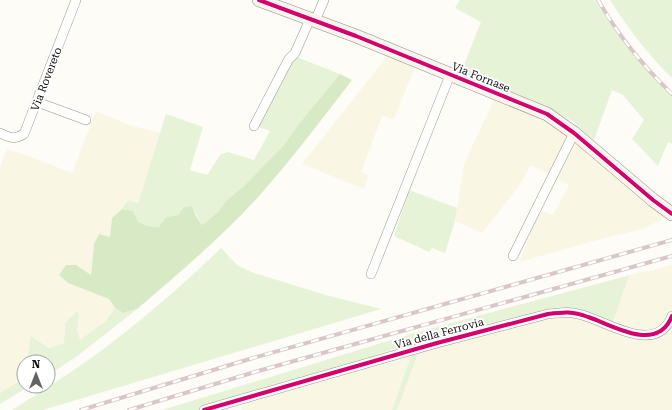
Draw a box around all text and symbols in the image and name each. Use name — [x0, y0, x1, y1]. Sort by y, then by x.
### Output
street label: Via Rovereto — [28, 45, 65, 113]
street label: Via Fornase — [450, 60, 512, 95]
street label: Via della Ferrovia — [393, 315, 485, 352]
north arrow — [16, 354, 56, 394]
text: N — [32, 358, 41, 371]

